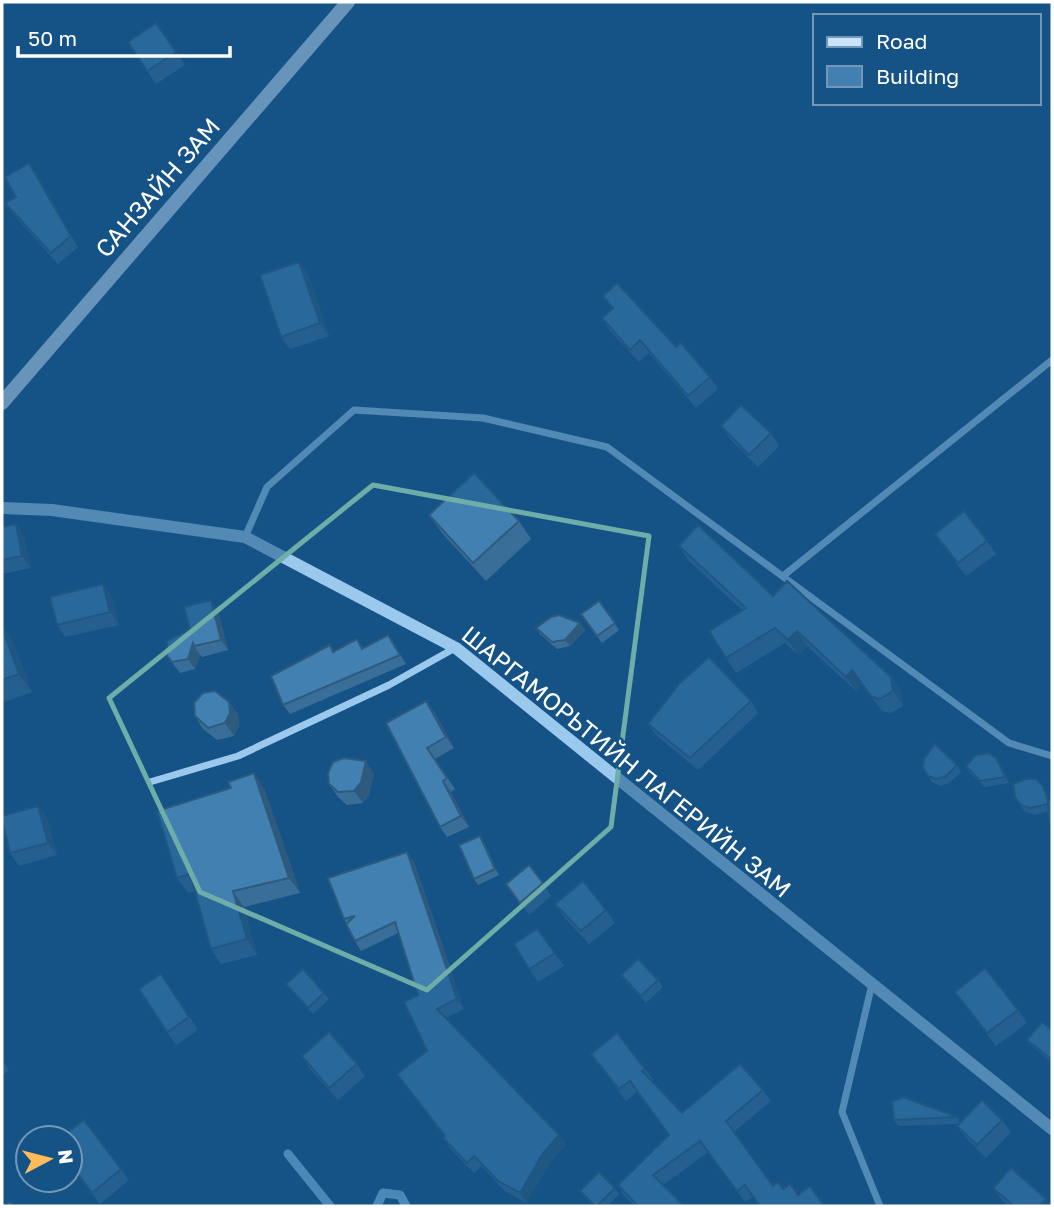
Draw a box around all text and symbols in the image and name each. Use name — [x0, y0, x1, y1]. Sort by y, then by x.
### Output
scale bar — [18, 14, 229, 58]
legend — [813, 14, 1040, 105]
text: 50 m — [28, 25, 77, 51]
text: Road — [876, 28, 927, 54]
text: Building — [876, 63, 959, 89]
street label: САНЗАЙН ЗАМ — [89, 111, 225, 263]
street label: ШАРГАМОРЬТИЙН ЛАГЕРИЙН ЗАМ — [457, 619, 797, 903]
north arrow — [14, 1124, 84, 1194]
text: N — [54, 1148, 79, 1165]

